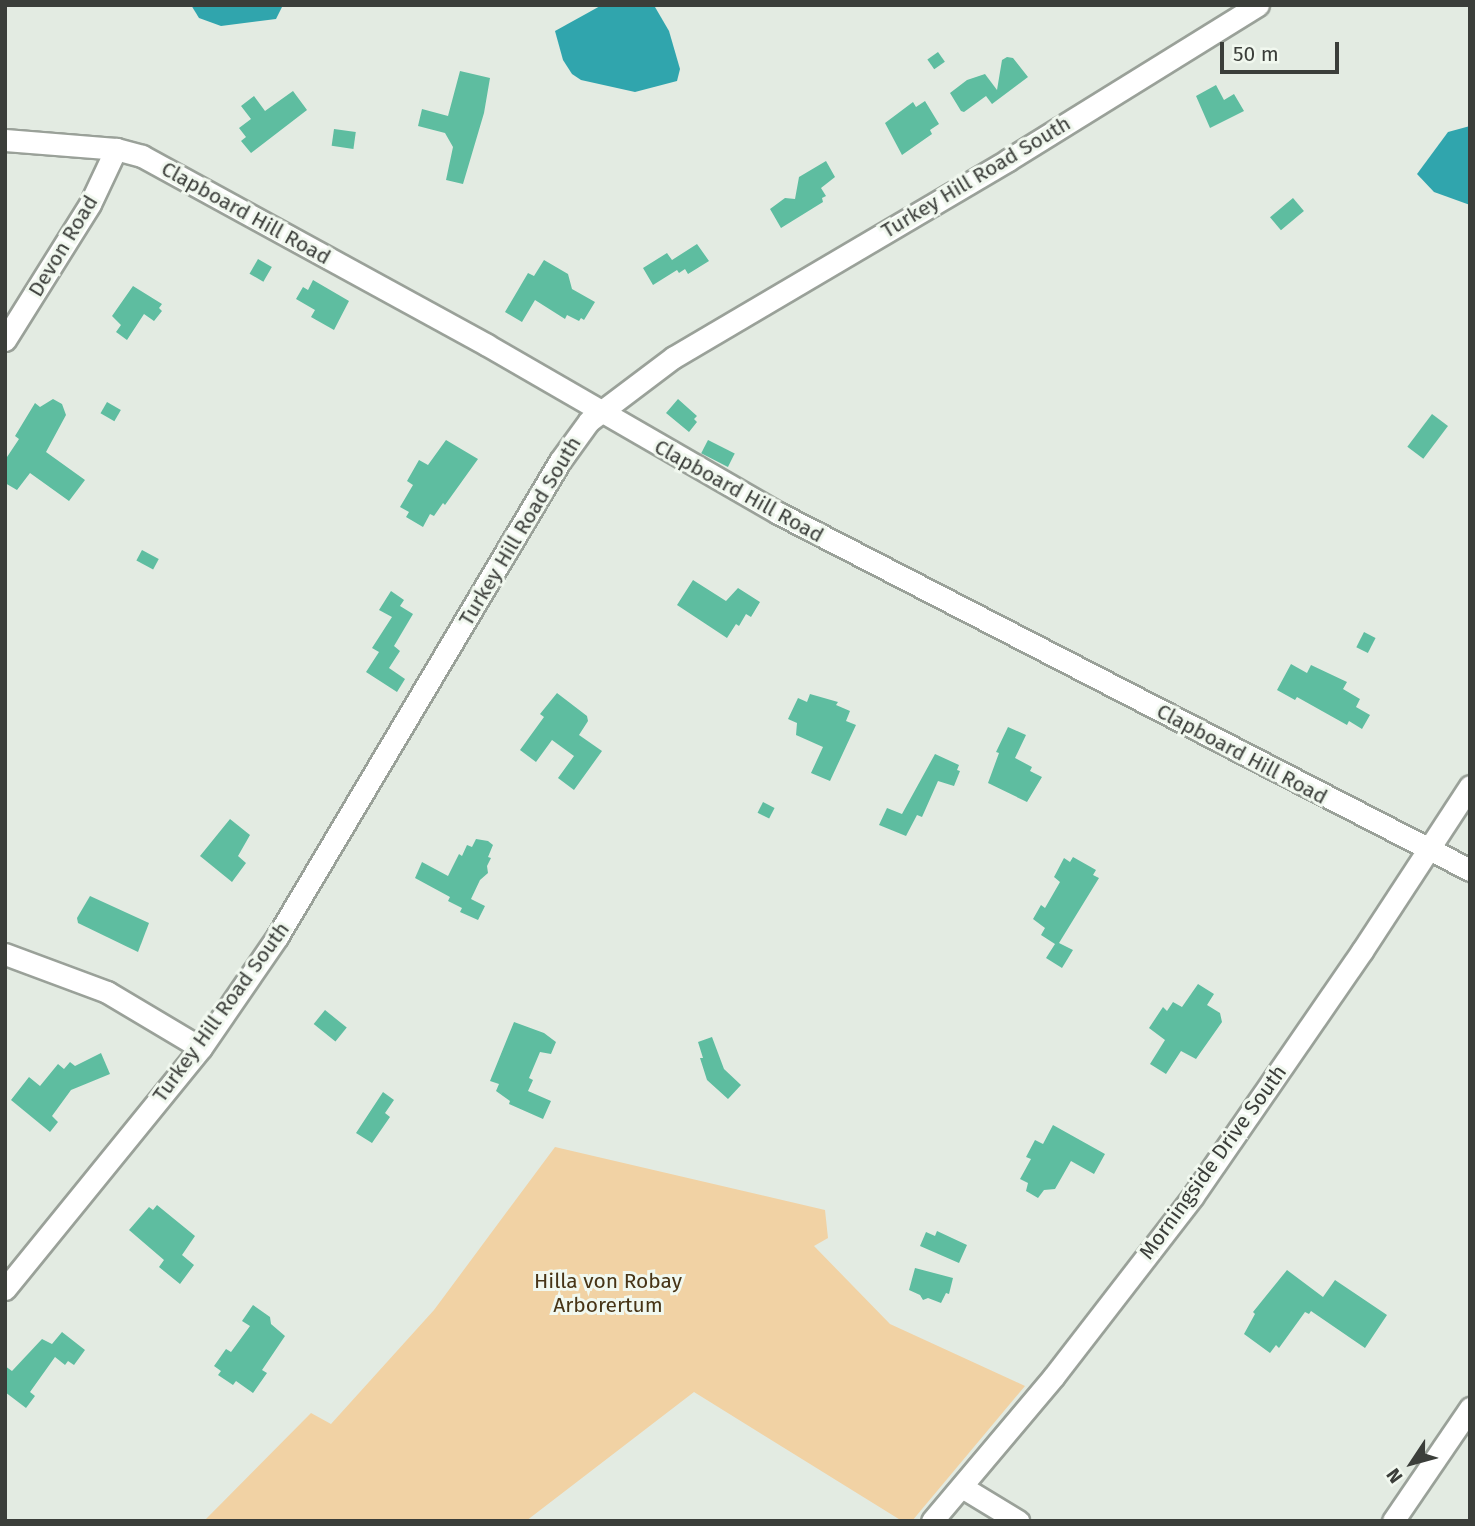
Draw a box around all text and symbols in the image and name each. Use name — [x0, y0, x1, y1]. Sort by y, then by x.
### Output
scale bar — [1223, 28, 1342, 72]
text: 50 m — [1233, 41, 1279, 67]
street label: Turkey Hill Road South — [877, 111, 1075, 243]
street label: Clapboard Hill Road — [157, 156, 335, 270]
street label: Devon Road — [23, 191, 103, 301]
street label: Turkey Hill Road South — [454, 432, 586, 630]
street label: Clapboard Hill Road — [650, 434, 828, 548]
street label: Clapboard Hill Road — [1152, 698, 1332, 810]
street label: Turkey Hill Road South — [147, 917, 295, 1107]
street label: Morningside Drive South — [1134, 1060, 1292, 1264]
park label: Hilla von Robay Arborertum — [534, 1268, 682, 1318]
north arrow — [1377, 1428, 1447, 1498]
text: N — [1382, 1464, 1408, 1488]

